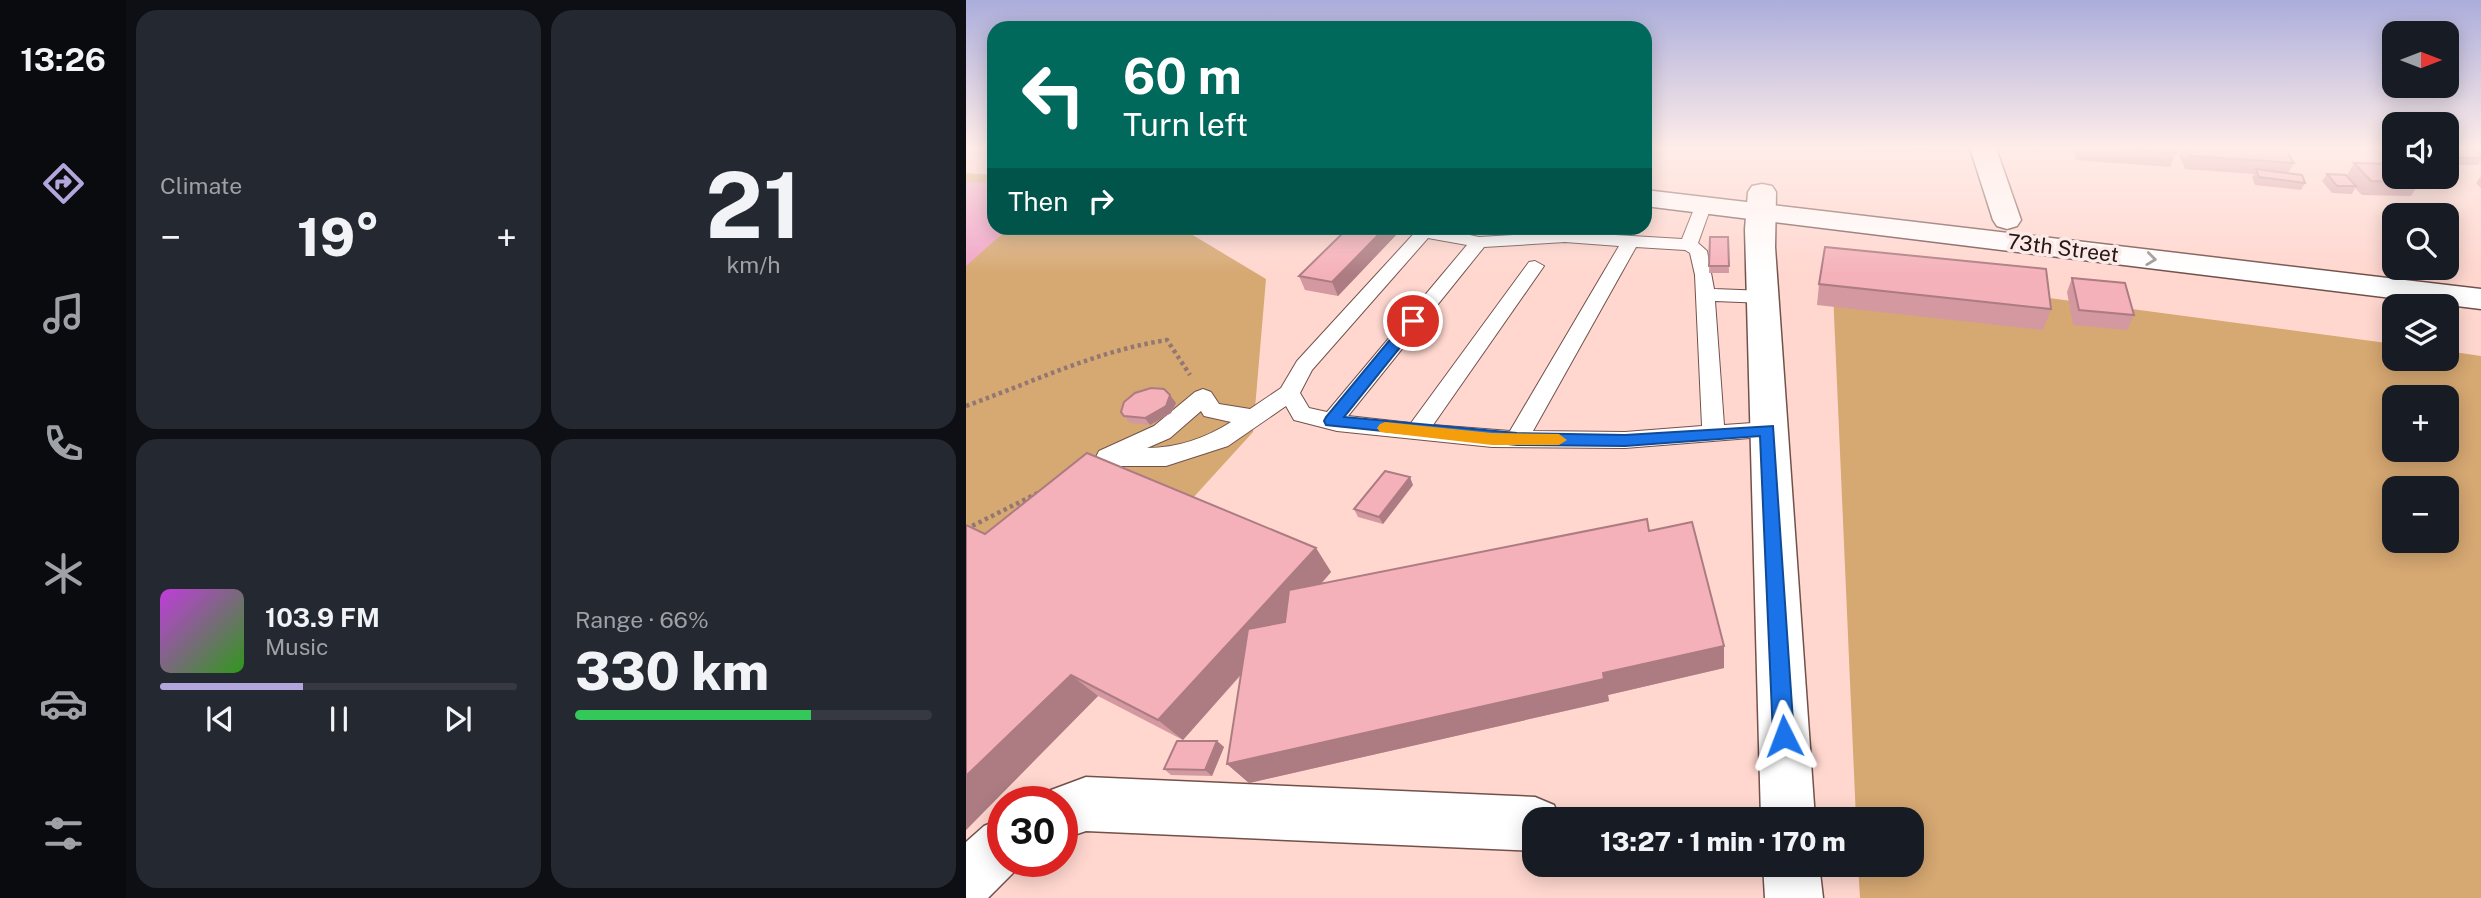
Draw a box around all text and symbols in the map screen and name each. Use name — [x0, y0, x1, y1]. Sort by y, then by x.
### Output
north arrow — [2382, 21, 2459, 98]
map controls — [2382, 21, 2459, 553]
text: 13:26 — [20, 41, 106, 78]
text: 60 m — [1123, 47, 1242, 105]
icon: left — [1008, 49, 1099, 140]
text: Turn left — [1123, 106, 1248, 143]
button: sound — [2382, 112, 2459, 189]
text: 21 — [705, 152, 802, 258]
icon: directions — [39, 159, 88, 208]
text: Climate — [160, 172, 242, 199]
icon: right — [1082, 182, 1120, 220]
text: Then — [1008, 186, 1068, 217]
button: search — [2382, 203, 2459, 280]
text: 19° — [297, 207, 380, 268]
text: − — [160, 215, 181, 260]
text: + — [496, 215, 517, 260]
street label: 73th Street — [2006, 229, 2120, 267]
text: km/h — [726, 251, 781, 278]
one-way arrow — [2145, 251, 2156, 266]
icon: music — [39, 289, 88, 338]
pin — [1383, 291, 1443, 351]
button: layers — [2382, 294, 2459, 371]
icon: arrive — [1394, 302, 1432, 340]
button: + — [2382, 385, 2459, 462]
icon: phone — [39, 419, 88, 468]
button: − — [2382, 476, 2459, 553]
icon: climate — [39, 549, 88, 598]
text: 103.9 FM — [265, 602, 380, 633]
text: Range · 66% — [575, 606, 709, 633]
text: Music — [265, 633, 329, 660]
text: 330 km — [575, 641, 769, 702]
icon: car — [39, 679, 88, 728]
position arrow — [1747, 699, 1821, 773]
icon: previous — [201, 700, 239, 738]
icon: pause — [320, 700, 358, 738]
icon: next — [439, 700, 477, 738]
speed limit sign: 30 — [987, 786, 1078, 877]
icon: filters — [39, 809, 88, 858]
text: 13:27 · 1 min · 170 m — [1600, 826, 1846, 857]

